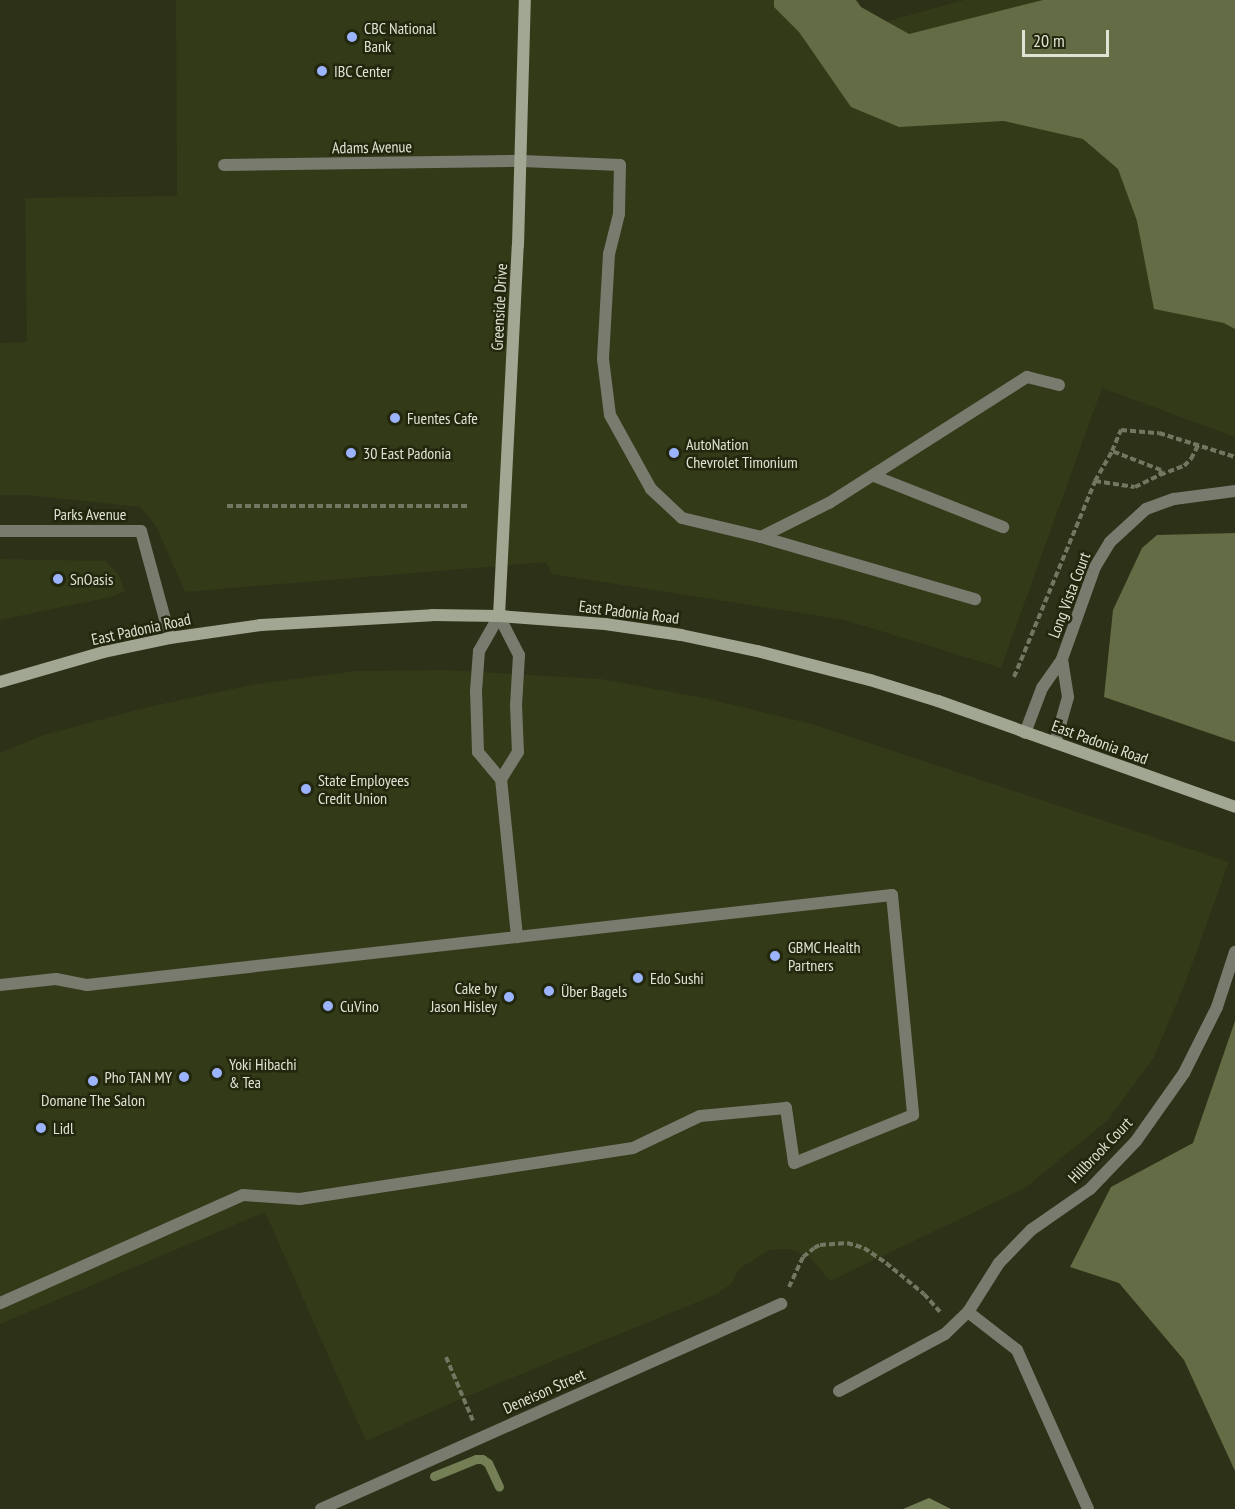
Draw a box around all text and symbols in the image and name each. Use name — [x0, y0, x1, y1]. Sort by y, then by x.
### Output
place label: CBC National Bank — [364, 18, 437, 56]
scale bar — [1025, 18, 1112, 56]
text: 20 m — [1033, 29, 1065, 52]
marker: CBC National Bank — [345, 30, 359, 44]
place label: IBC Center — [334, 61, 392, 81]
marker: IBC Center — [315, 64, 329, 78]
street label: Adams Avenue — [332, 137, 412, 157]
street label: Greenside Drive — [487, 263, 511, 351]
place label: Fuentes Cafe — [407, 408, 478, 428]
marker: Fuentes Cafe — [388, 411, 402, 425]
place label: AutoNation Chevrolet Timonium — [686, 434, 798, 472]
place label: 30 East Padonia — [363, 443, 451, 463]
marker: 30 East Padonia — [344, 446, 358, 460]
marker: AutoNation Chevrolet Timonium — [667, 446, 681, 460]
street label: Parks Avenue — [53, 504, 127, 524]
street label: Long Vista Court — [1044, 549, 1094, 641]
place label: SnOasis — [70, 569, 113, 589]
marker: SnOasis — [51, 572, 65, 586]
street label: East Padonia Road — [578, 596, 680, 628]
street label: East Padonia Road — [90, 609, 192, 649]
street label: East Padonia Road — [1049, 716, 1151, 768]
place label: State Employees Credit Union — [318, 770, 409, 808]
marker: State Employees Credit Union — [299, 782, 313, 796]
place label: GBMC Health Partners — [788, 937, 861, 975]
marker: GBMC Health Partners — [766, 947, 784, 965]
place label: Edo Sushi — [650, 968, 704, 988]
marker: Edo Sushi — [631, 971, 645, 985]
place label: Cake by Jason Hisley — [430, 978, 497, 1016]
place label: Über Bagels — [561, 981, 627, 1001]
marker: Über Bagels — [542, 984, 556, 998]
marker: Cake by Jason Hisley — [502, 990, 516, 1004]
place label: CuVino — [340, 996, 379, 1016]
marker: CuVino — [321, 999, 335, 1013]
place label: Yoki Hibachi & Tea — [229, 1054, 297, 1092]
marker: Yoki Hibachi & Tea — [210, 1066, 224, 1080]
place label: Pho TAN MY — [104, 1067, 172, 1087]
marker: Pho TAN MY — [177, 1070, 191, 1084]
marker: Domane The Salon — [86, 1074, 100, 1088]
place label: Domane The Salon — [41, 1090, 145, 1110]
street label: Hillbrook Court — [1064, 1113, 1136, 1187]
place label: Lidl — [53, 1118, 74, 1138]
marker: Lidl — [34, 1121, 48, 1135]
street label: Deneison Street — [500, 1364, 588, 1418]

